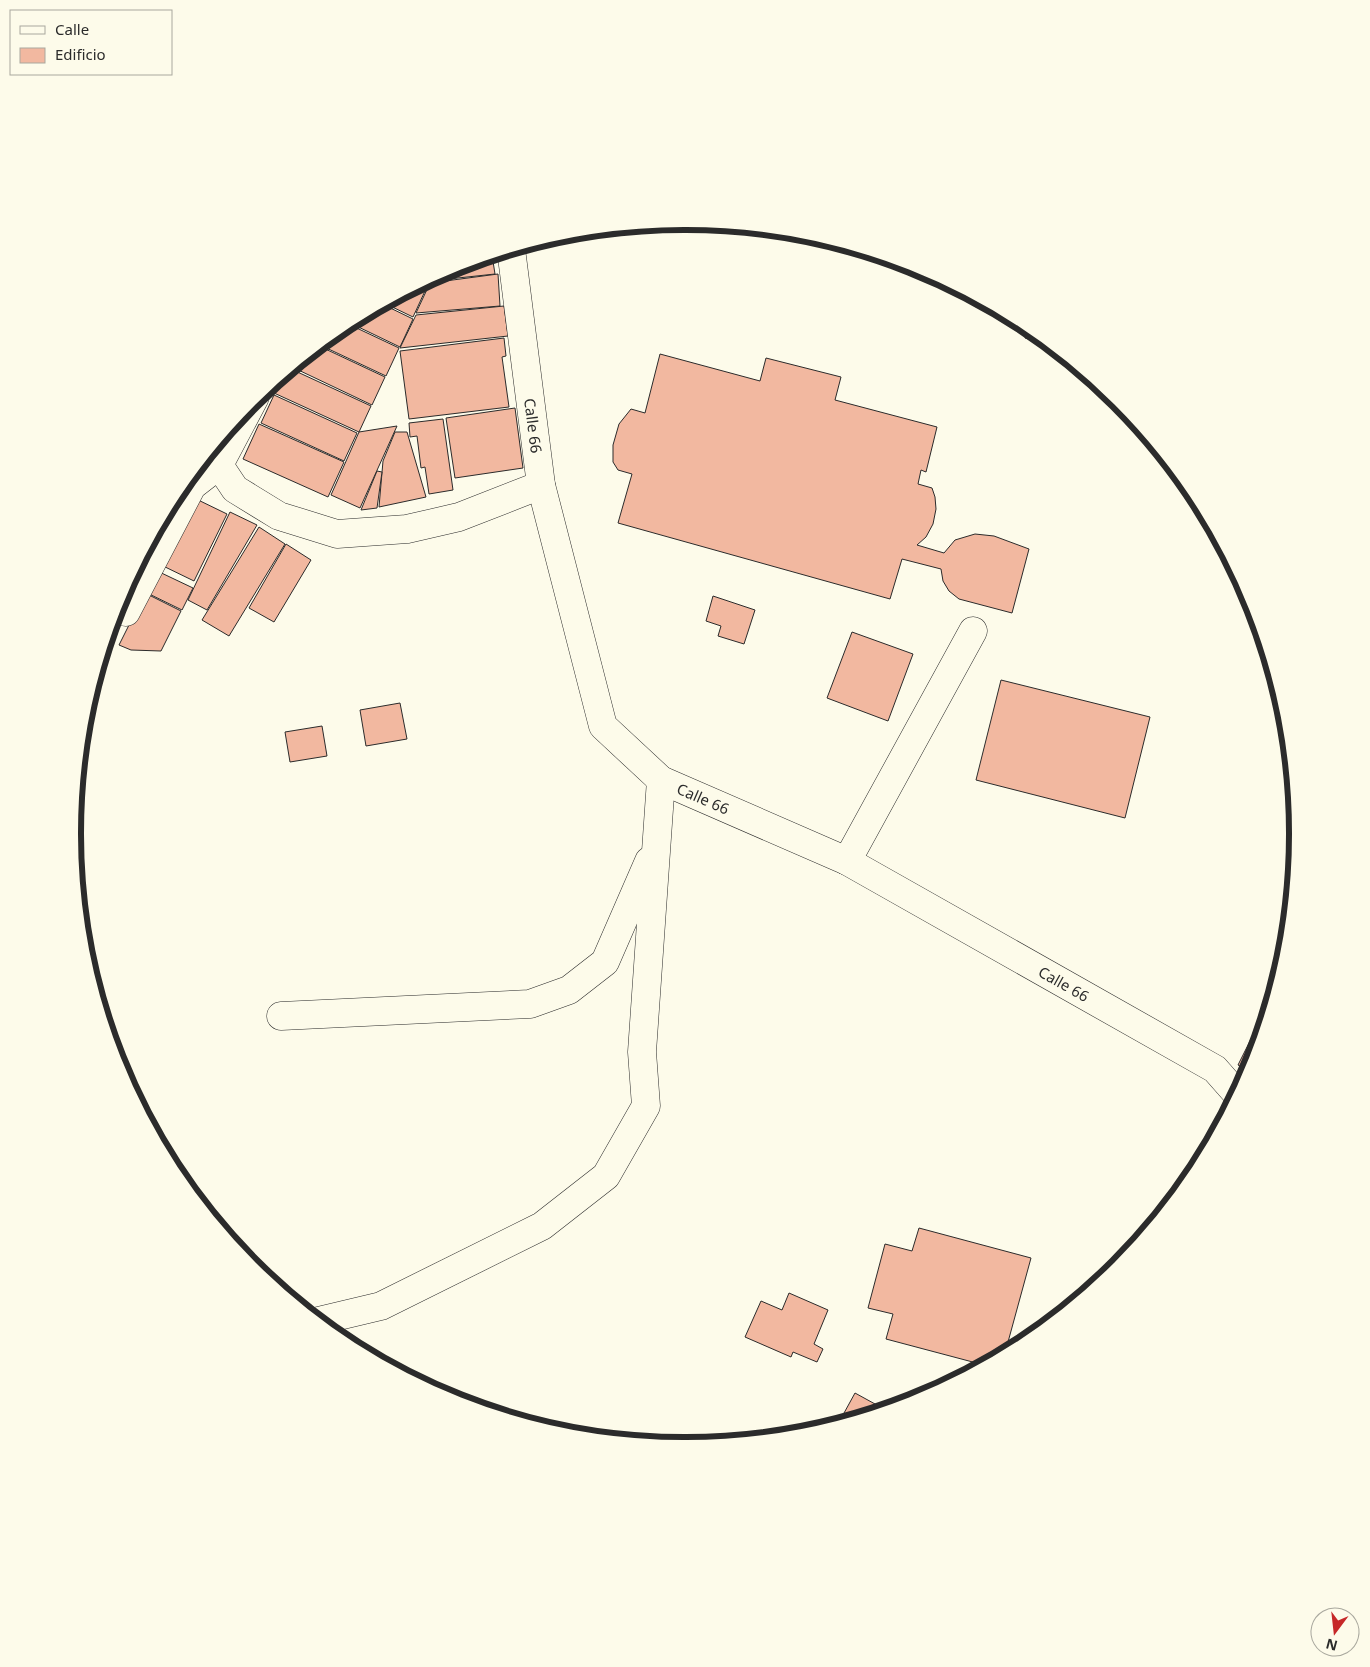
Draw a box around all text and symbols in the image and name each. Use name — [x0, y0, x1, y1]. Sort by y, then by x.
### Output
legend — [10, 10, 172, 75]
text: Calle — [55, 19, 89, 39]
text: Edificio — [55, 44, 106, 64]
street label: Calle 66 — [520, 397, 547, 454]
street label: Calle 66 — [674, 778, 732, 819]
street label: Calle 66 — [1035, 961, 1093, 1006]
north arrow — [1310, 1607, 1360, 1657]
text: N — [1324, 1634, 1339, 1656]

